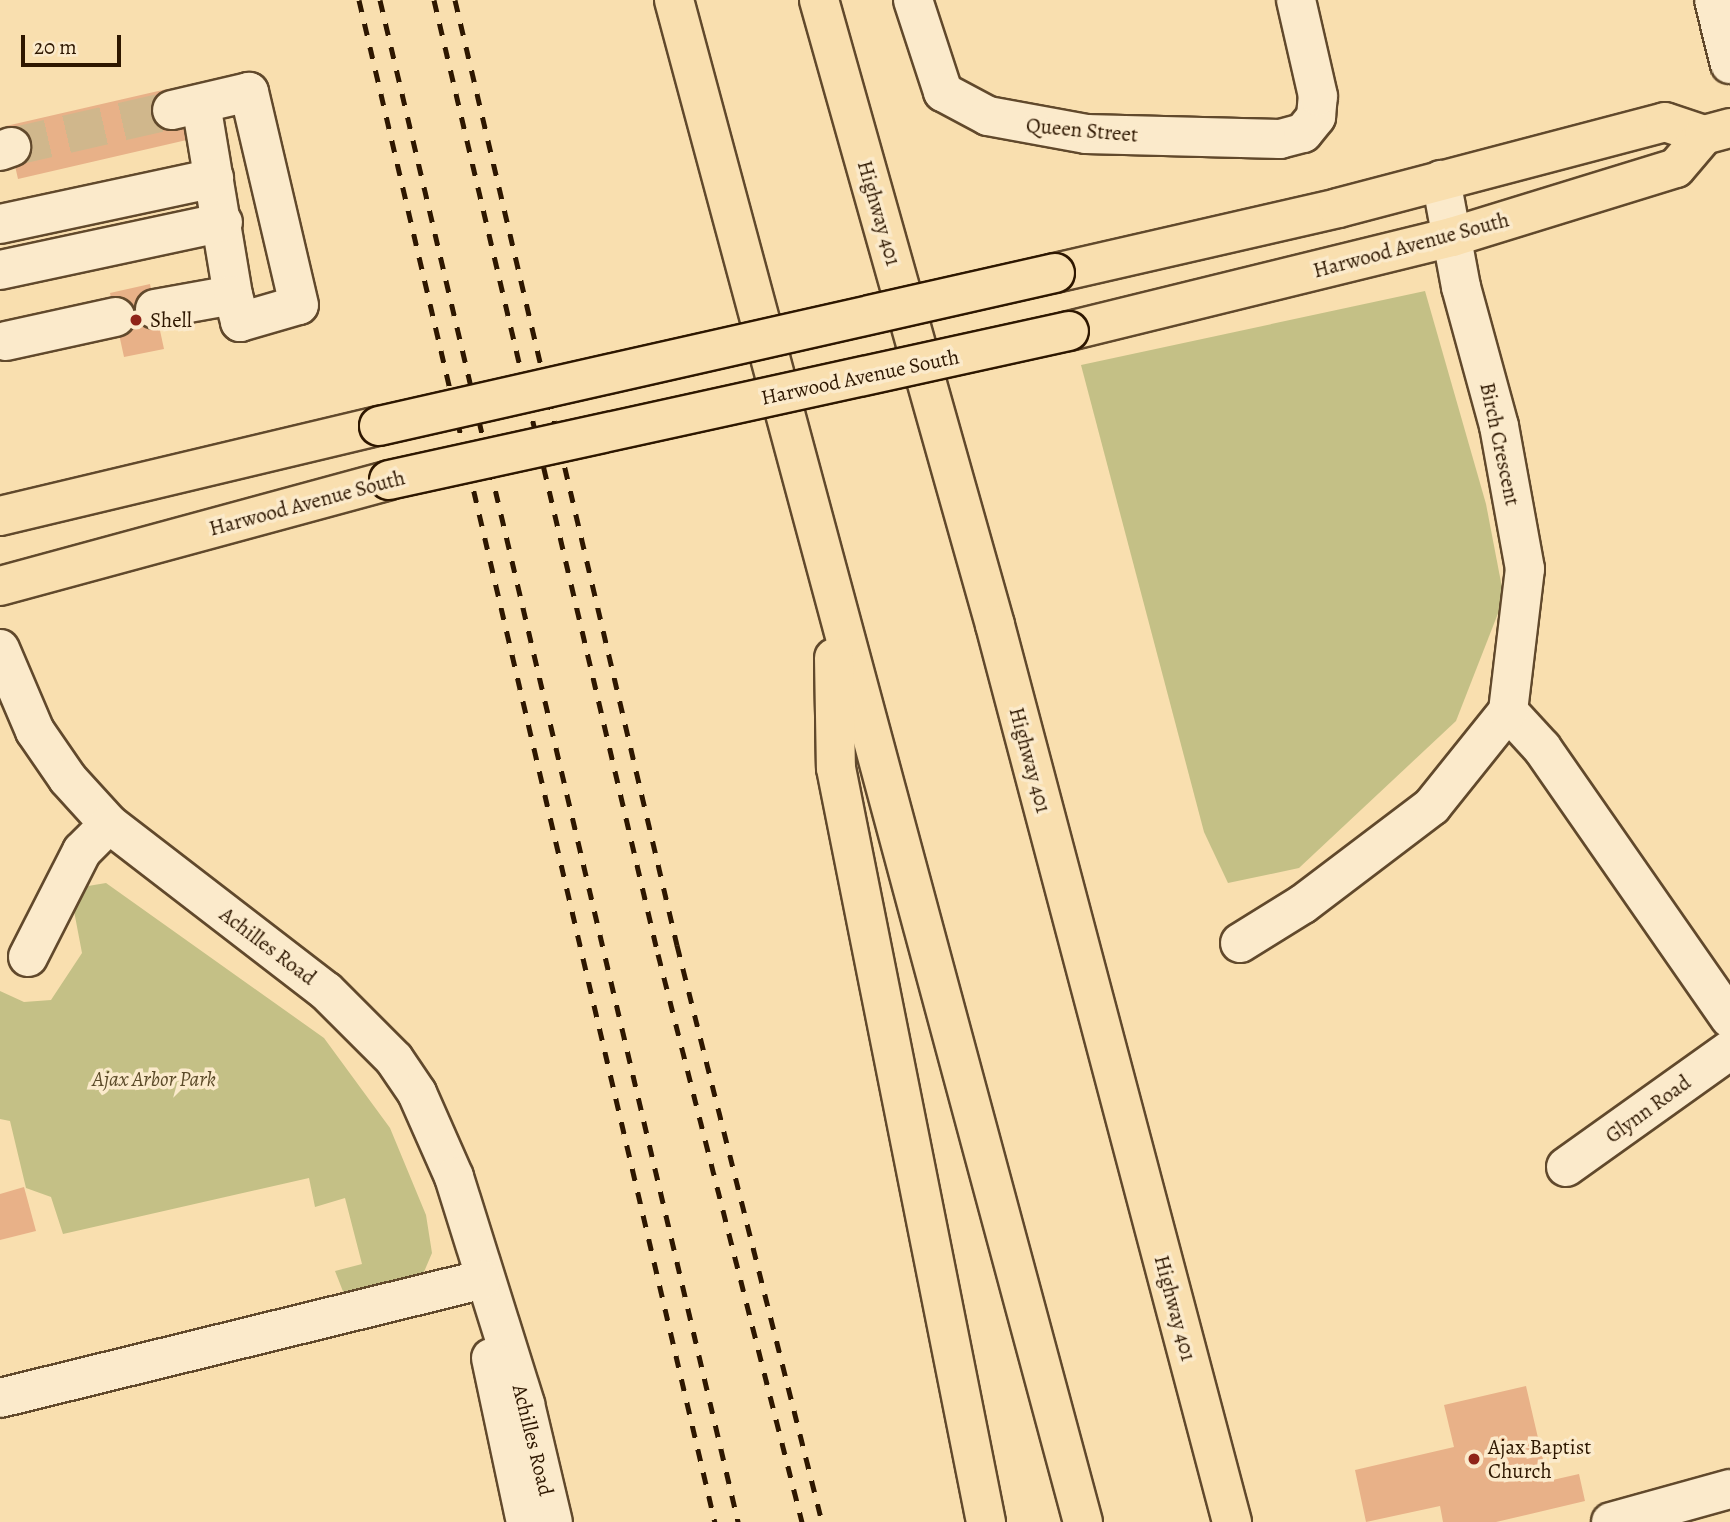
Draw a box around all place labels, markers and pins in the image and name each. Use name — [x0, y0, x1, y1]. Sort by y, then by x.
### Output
place label: Shell — [150, 307, 192, 333]
marker: Shell — [128, 312, 144, 328]
place label: Ajax Baptist Church — [1488, 1434, 1591, 1484]
marker: Ajax Baptist Church — [1466, 1451, 1482, 1467]

